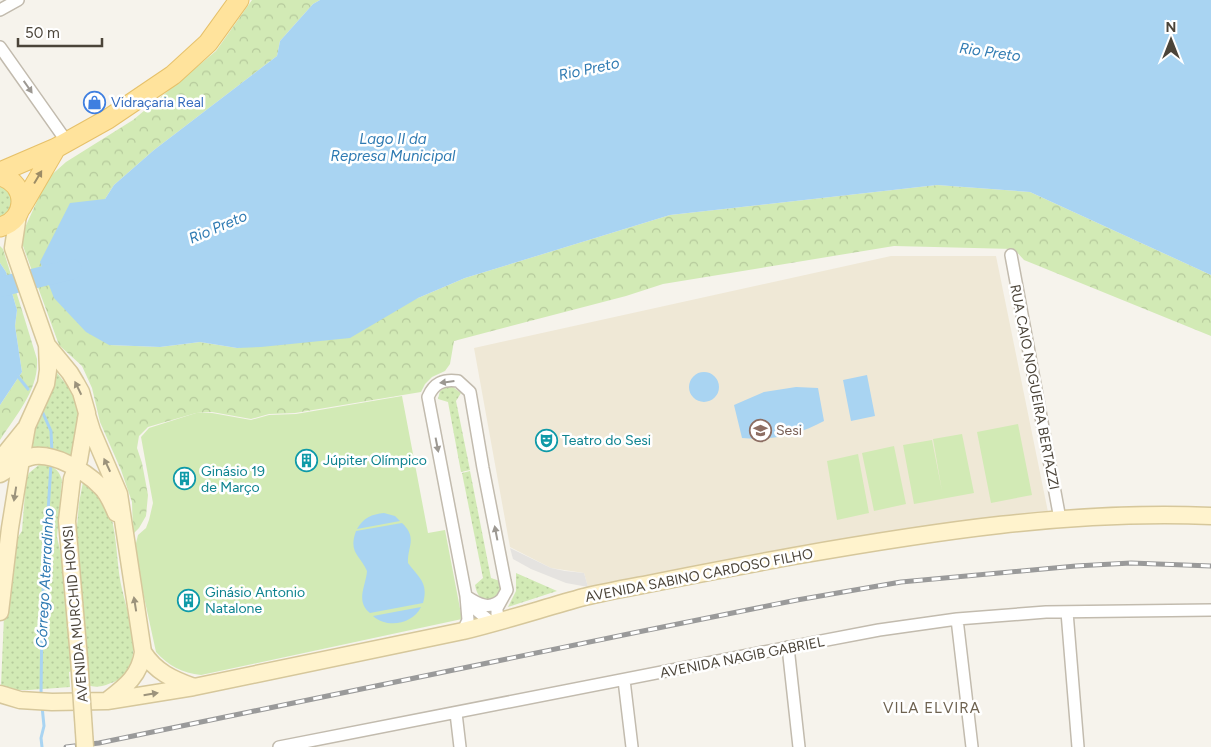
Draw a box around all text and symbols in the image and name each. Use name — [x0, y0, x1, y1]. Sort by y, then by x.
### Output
scale bar — [18, 15, 101, 47]
north arrow — [1146, 15, 1196, 65]
text: N — [1166, 19, 1176, 36]
text: 50 m — [25, 24, 60, 42]
water label: Rio Preto — [958, 39, 1022, 65]
water label: Rio Preto — [557, 54, 621, 84]
one-way arrow — [23, 80, 33, 94]
shop icon: Vidraçaria Real — [83, 90, 107, 114]
place label: Vidraçaria Real — [111, 94, 204, 111]
water label: Lago II da Represa Municipal — [331, 130, 456, 165]
one-way arrow — [34, 171, 43, 184]
water label: Rio Preto — [186, 207, 250, 247]
street label: RUA CAIO NOGUEIRA BERTAZZI — [1006, 283, 1063, 491]
one-way arrow — [439, 378, 455, 386]
one-way arrow — [74, 381, 82, 395]
school or university icon: Sesi — [748, 418, 772, 442]
place label: Sesi — [776, 422, 802, 439]
theatre icon: Teatro do Sesi — [534, 428, 558, 452]
place label: Teatro do Sesi — [562, 432, 651, 449]
one-way arrow — [433, 437, 441, 452]
building icon: Júpiter Olímpico — [295, 448, 319, 472]
place label: Júpiter Olímpico — [323, 452, 427, 469]
one-way arrow — [103, 457, 111, 472]
place label: Ginásio 19 de Março — [201, 463, 265, 496]
building icon: Ginásio 19 de Março — [173, 467, 197, 491]
one-way arrow — [11, 486, 19, 502]
water label: Córrego Aterradinho — [32, 507, 58, 648]
one-way arrow — [491, 524, 499, 540]
street label: AVENIDA MURCHID HOMSI — [59, 525, 92, 703]
street label: AVENIDA SABINO CARDOSO FILHO — [584, 545, 814, 606]
place label: Ginásio Antonio Natalone — [205, 584, 305, 617]
building icon: Ginásio Antonio Natalone — [177, 588, 201, 612]
one-way arrow — [131, 596, 139, 612]
street label: AVENIDA NAGIB GABRIEL — [659, 633, 826, 682]
one-way arrow — [143, 690, 159, 698]
district label: VILA ELVIRA — [883, 699, 981, 717]

